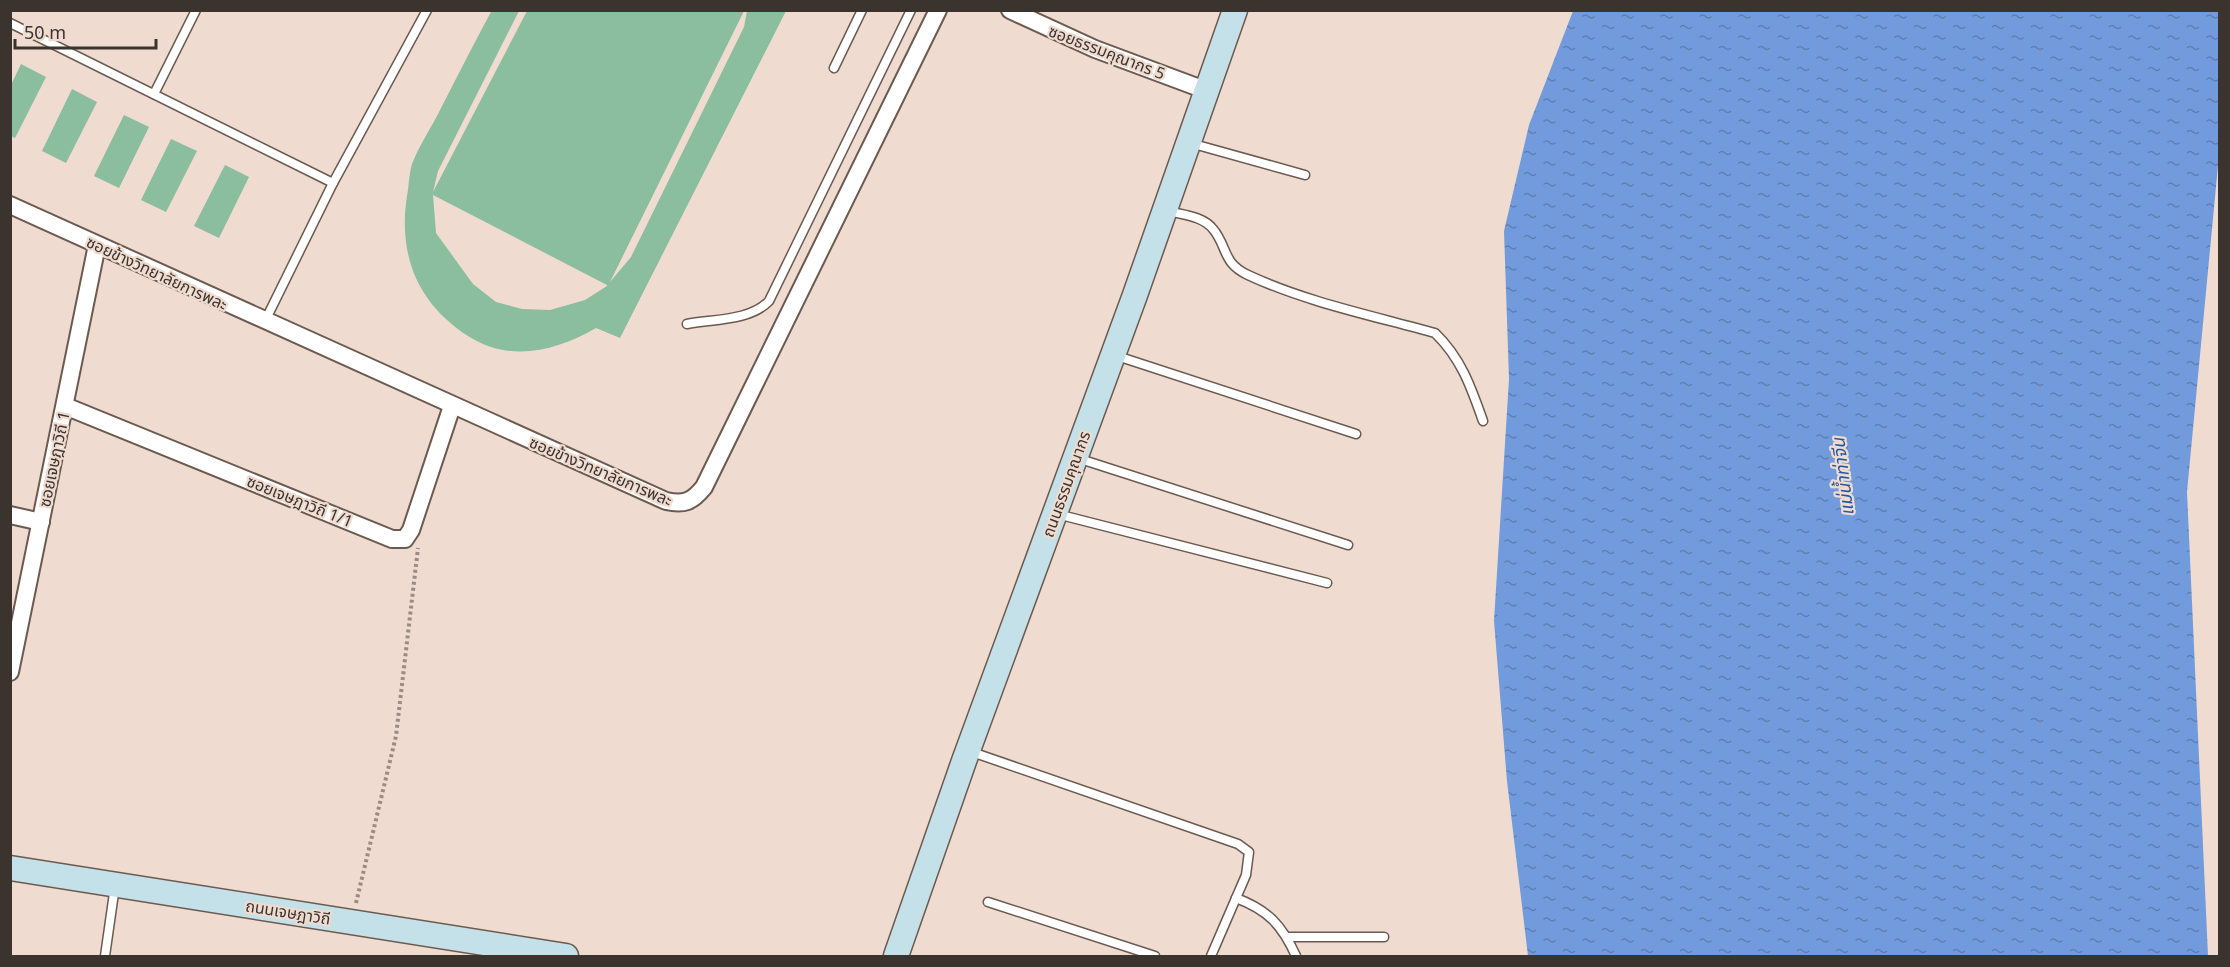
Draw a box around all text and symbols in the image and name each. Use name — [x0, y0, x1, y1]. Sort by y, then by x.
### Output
scale bar — [15, 12, 156, 50]
text: 50 m — [24, 20, 66, 44]
street label: ซอยธรรมคุณากร 5 — [1045, 20, 1169, 84]
street label: ซอยข้างวิทยาลัยการพละ — [83, 231, 231, 315]
street label: ซอยเจษฎาวิถี 1 — [33, 409, 75, 509]
street label: ถนนธรรมคุณากร — [1037, 428, 1095, 540]
street label: ซอยข้างวิทยาลัยการพละ — [526, 431, 676, 511]
water label: แม่น้ำท่าจีน — [1825, 436, 1859, 517]
street label: ซอยเจษฎาวิถี 1/1 — [244, 470, 356, 532]
street label: ถนนเจษฎาวิถี — [244, 894, 332, 930]

